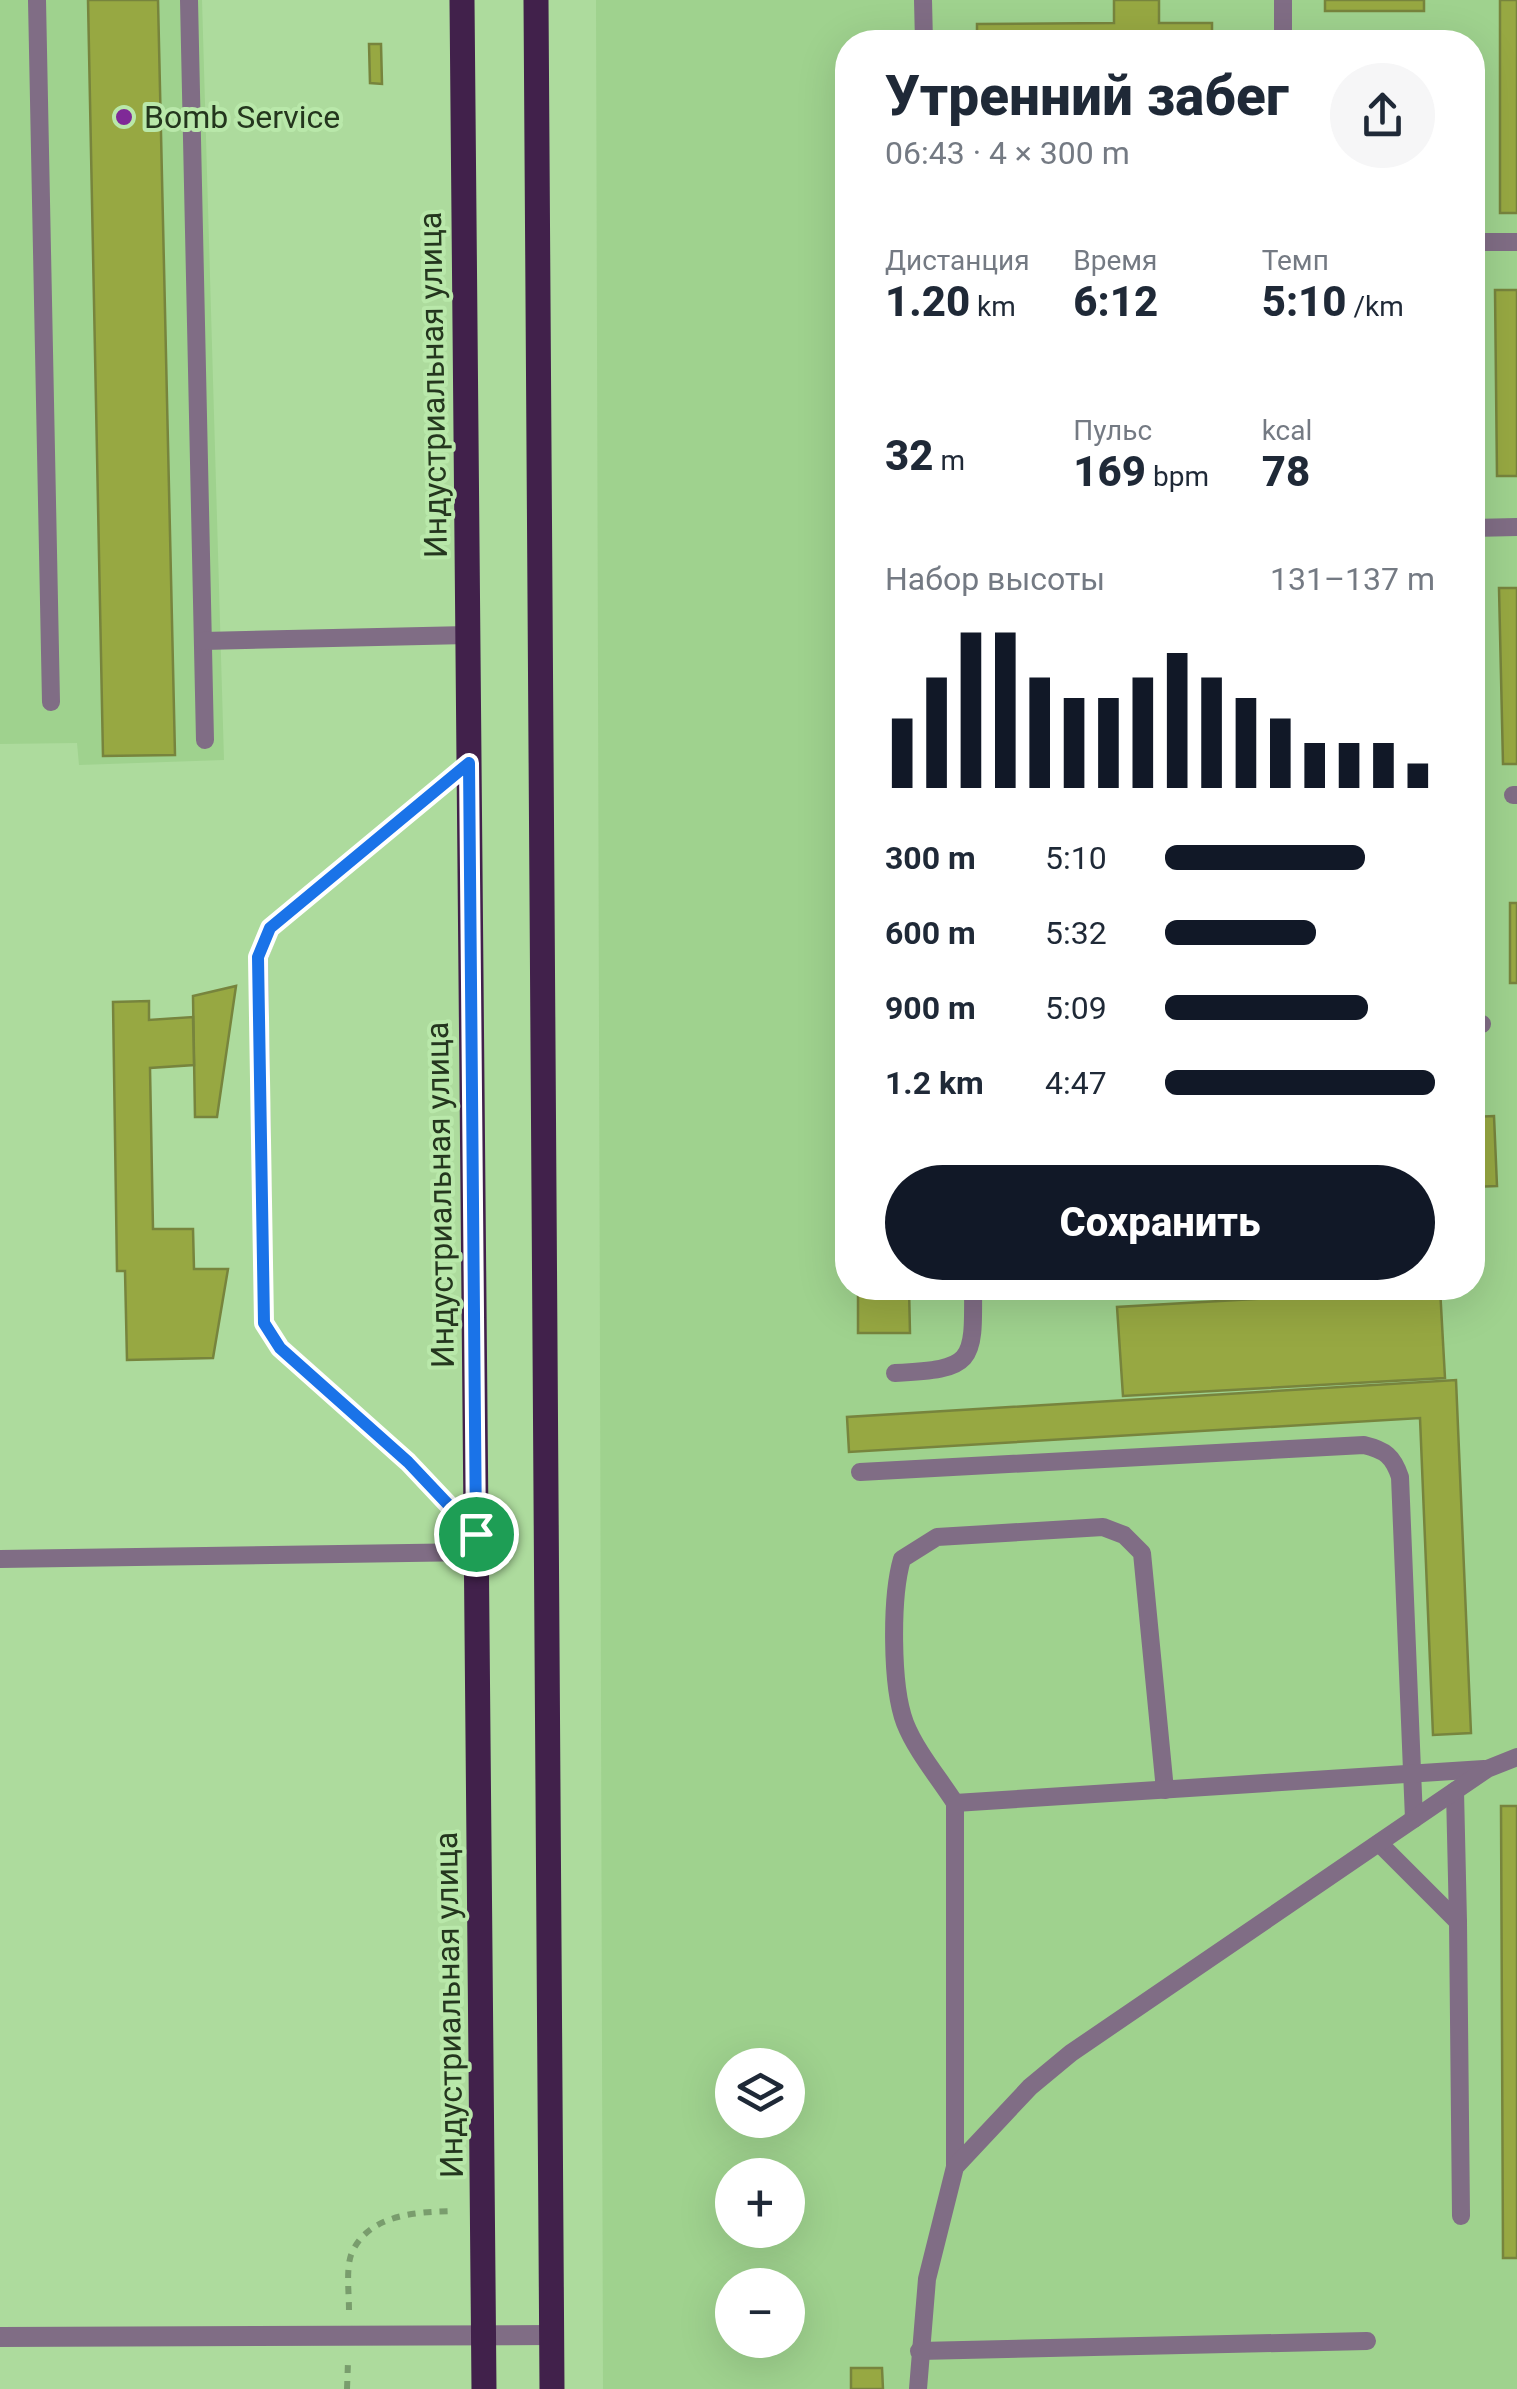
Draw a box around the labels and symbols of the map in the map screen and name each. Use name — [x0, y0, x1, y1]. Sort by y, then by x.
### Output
place label: Bomb Service — [144, 98, 340, 136]
marker: Bomb Service — [113, 106, 135, 128]
street label: Индустриальная улица — [411, 211, 455, 559]
street label: Индустриальная улица — [418, 1021, 462, 1369]
pin — [434, 1492, 519, 1577]
street label: Индустриальная улица — [427, 1831, 471, 2179]

